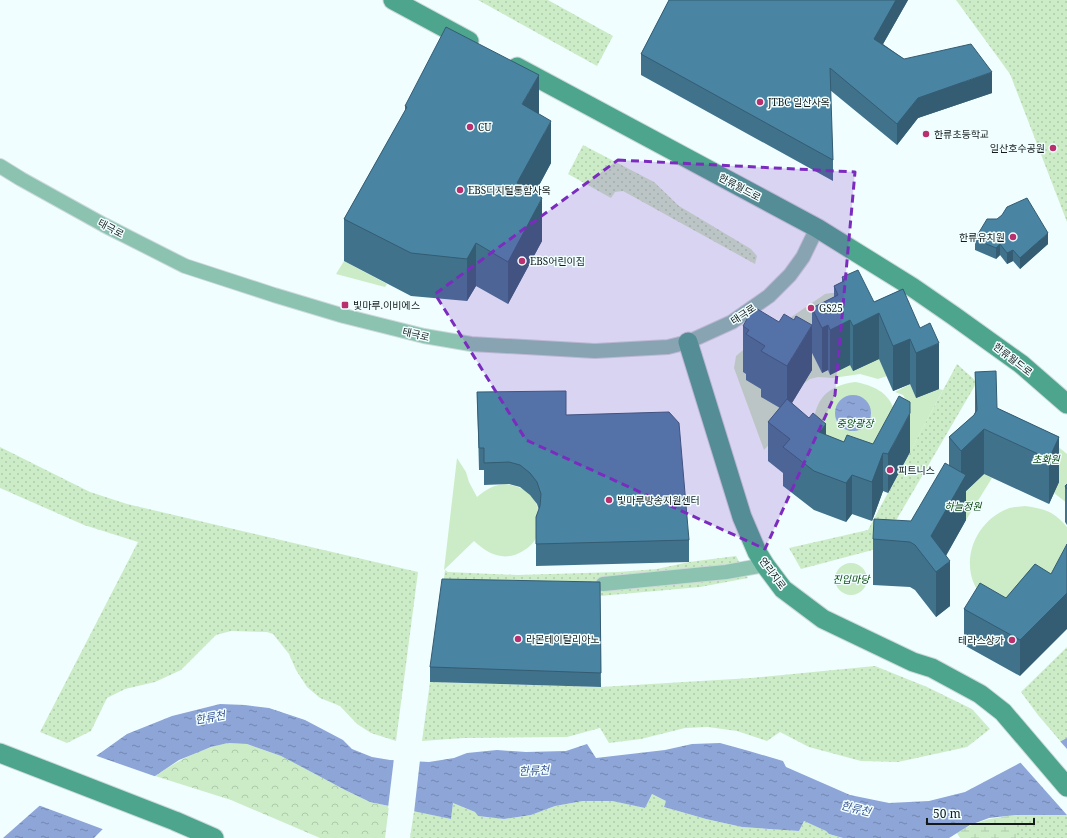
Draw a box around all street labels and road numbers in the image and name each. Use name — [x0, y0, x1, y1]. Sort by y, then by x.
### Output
street label: 한류월드로 — [716, 170, 764, 204]
street label: 태극로 — [96, 215, 126, 241]
street label: 태극로 — [728, 300, 758, 328]
street label: 태극로 — [401, 324, 431, 344]
street label: 한류월드로 — [991, 339, 1035, 379]
street label: 연리지로 — [756, 554, 790, 592]

